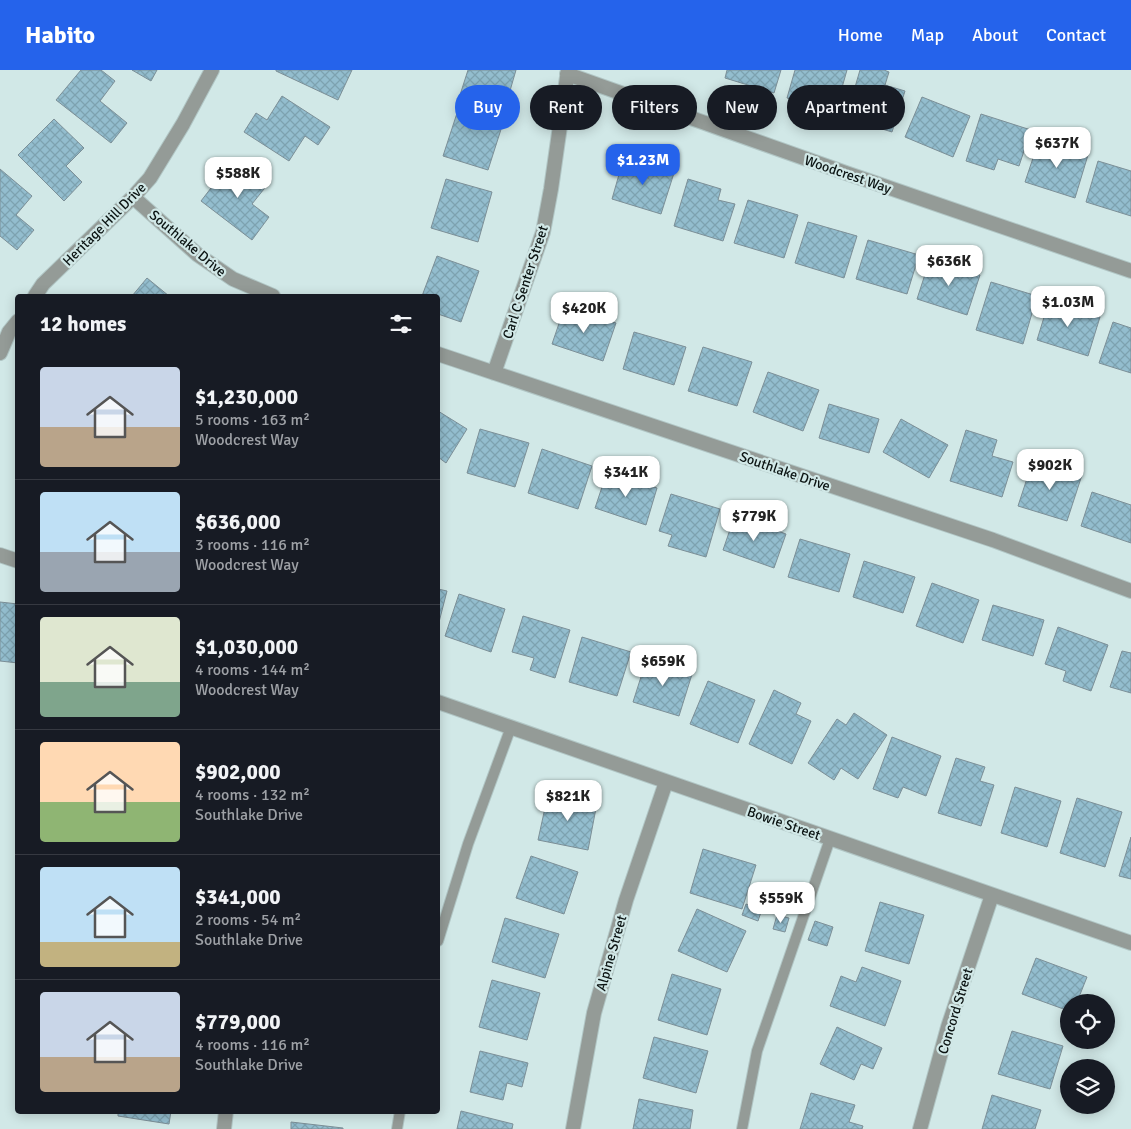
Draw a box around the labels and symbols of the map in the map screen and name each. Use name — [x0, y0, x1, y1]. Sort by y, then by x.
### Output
pin: $637K — [1022, 126, 1092, 169]
pin: $1.23M — [602, 144, 684, 186]
street label: Woodcrest Way — [802, 152, 894, 197]
pin: $588K — [203, 156, 273, 199]
street label: Heritage Hill Drive — [59, 179, 149, 269]
street label: Southlake Drive — [146, 206, 229, 280]
street label: Carl C Senter Street — [499, 223, 552, 341]
pin: $636K — [914, 244, 984, 287]
pin: $1.03M — [1027, 286, 1109, 328]
pin: $420K — [549, 292, 619, 334]
street label: Southlake Drive — [737, 448, 832, 495]
pin: $902K — [1015, 448, 1085, 491]
pin: $341K — [591, 456, 661, 498]
pin: $779K — [719, 500, 789, 542]
pin: $659K — [628, 644, 698, 687]
pin: $821K — [533, 780, 603, 822]
street label: Bowie Street — [745, 803, 823, 844]
pin: $559K — [746, 882, 816, 924]
street label: Alpine Street — [593, 913, 630, 993]
street label: Concord Street — [934, 966, 977, 1056]

